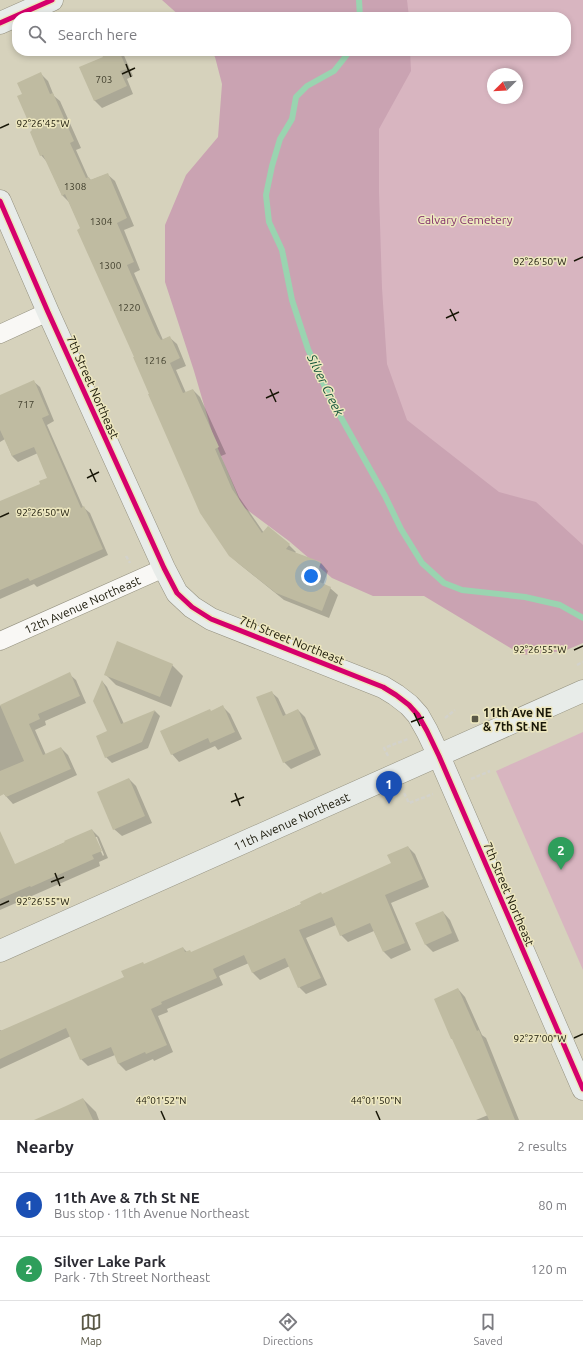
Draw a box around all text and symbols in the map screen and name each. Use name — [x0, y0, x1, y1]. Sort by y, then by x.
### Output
search box — [12, 12, 571, 56]
icon: search — [26, 23, 48, 45]
text: Search here — [58, 26, 137, 43]
north arrow — [487, 68, 523, 104]
house number: 703 — [96, 74, 112, 85]
text: 92°26'45"W — [17, 118, 69, 129]
house number: 1308 — [64, 181, 87, 192]
park label: Calvary Cemetery — [418, 213, 513, 226]
house number: 1304 — [90, 216, 113, 227]
text: 92°26'50"W — [514, 256, 566, 267]
house number: 1300 — [99, 260, 122, 271]
house number: 1220 — [118, 302, 141, 313]
street label: 7th Street Northeast — [64, 333, 122, 441]
water label: Silver Creek — [305, 351, 347, 418]
house number: 1216 — [144, 355, 167, 366]
house number: 717 — [18, 399, 34, 410]
text: 92°26'50"W — [17, 507, 69, 518]
your location — [301, 566, 321, 586]
street label: 12th Avenue Northeast — [22, 573, 142, 636]
street label: 7th Street Northeast — [238, 613, 347, 667]
text: 92°26'55"W — [514, 644, 566, 655]
place label: 11th Ave NE & 7th St NE — [483, 706, 552, 733]
marker: 11th Ave NE & 7th St NE — [470, 714, 480, 724]
pin: 1 — [376, 771, 402, 804]
street label: 11th Avenue Northeast — [231, 789, 352, 853]
pin: 2 — [548, 837, 574, 870]
street label: 7th Street Northeast — [481, 840, 537, 948]
text: 92°26'55"W — [17, 896, 69, 907]
text: 92°27'00"W — [514, 1033, 566, 1044]
text: 44°01'52"N — [136, 1095, 186, 1106]
text: 44°01'50"N — [351, 1095, 401, 1106]
text: Nearby — [16, 1137, 74, 1156]
text: 2 results — [517, 1139, 567, 1153]
text: 11th Ave & 7th St NE — [54, 1189, 200, 1206]
text: 1 — [25, 1198, 33, 1212]
text: 80 m — [538, 1198, 567, 1212]
text: Bus stop · 11th Avenue Northeast — [54, 1206, 249, 1220]
text: Silver Lake Park — [54, 1253, 166, 1270]
text: 2 — [25, 1262, 33, 1276]
text: 120 m — [531, 1262, 567, 1276]
text: Park · 7th Street Northeast — [54, 1270, 210, 1284]
tab: Map — [80, 1311, 102, 1347]
tab: Directions — [263, 1311, 313, 1347]
tab: Saved — [473, 1311, 503, 1347]

